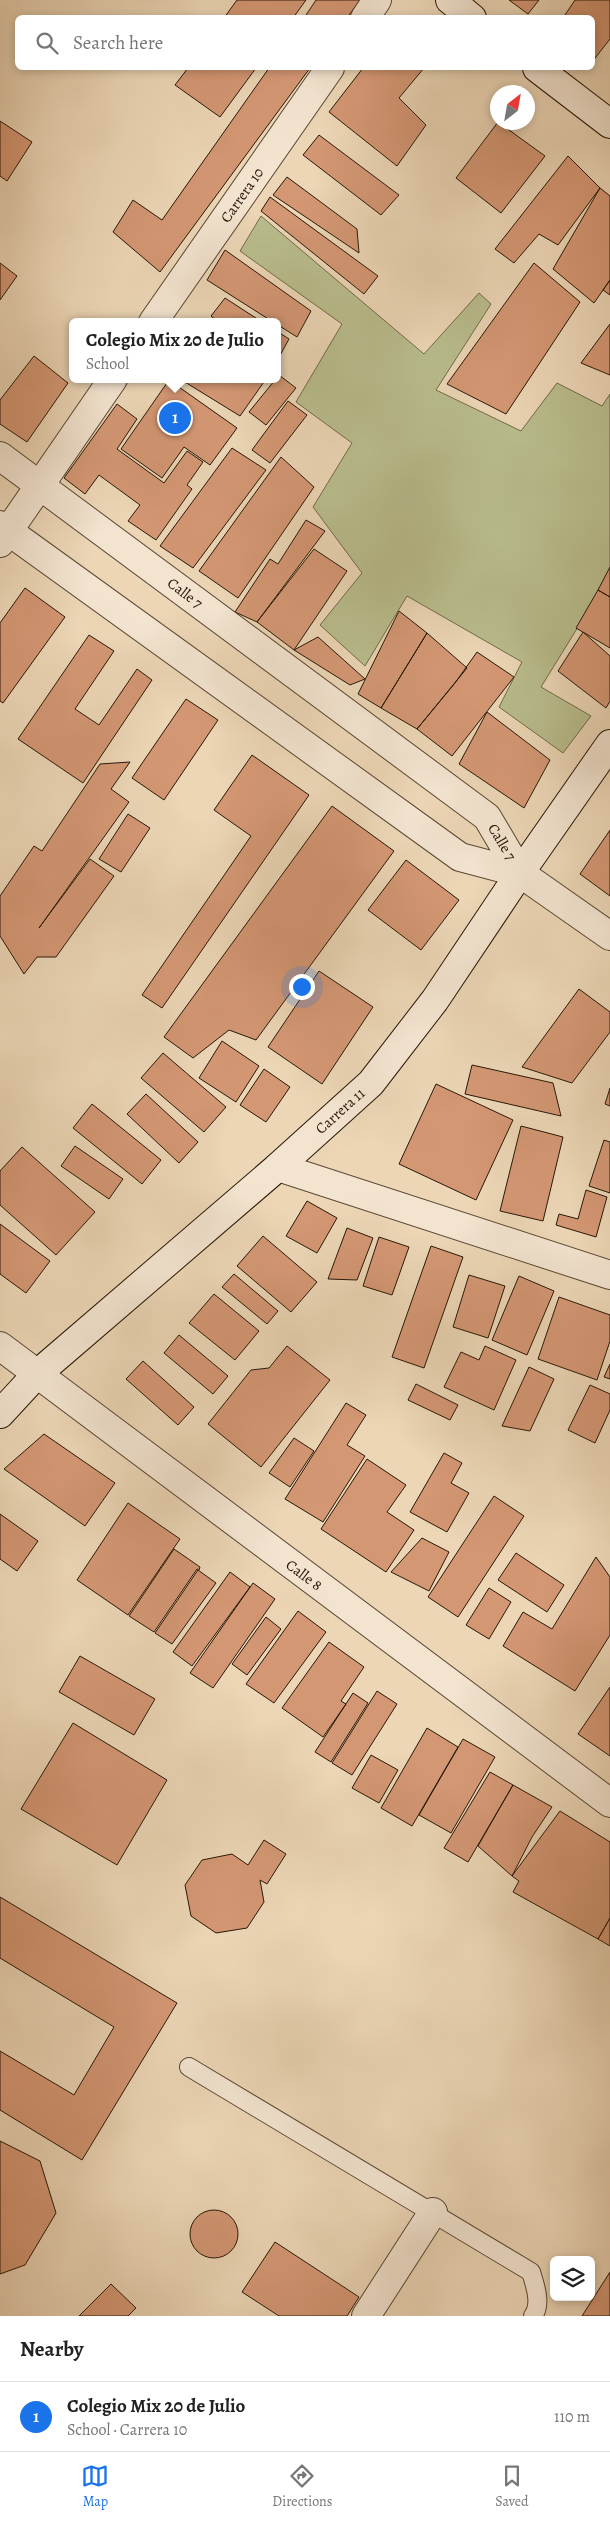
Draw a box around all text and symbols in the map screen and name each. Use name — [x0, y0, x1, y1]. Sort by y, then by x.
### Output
search box — [15, 15, 595, 70]
icon: search — [33, 29, 61, 57]
text: Search here — [73, 30, 163, 56]
north arrow — [490, 85, 535, 130]
street label: Carrera 10 — [216, 163, 268, 227]
popup — [69, 318, 281, 383]
text: Colegio Mix 20 de Julio — [86, 327, 264, 353]
text: School — [86, 353, 129, 375]
pin: 1 — [159, 399, 191, 437]
street label: Calle 7 — [163, 573, 207, 613]
street label: Calle 7 — [483, 820, 521, 865]
your location — [289, 974, 315, 1000]
street label: Carrera 11 — [311, 1083, 369, 1139]
street label: Calle 8 — [282, 1555, 326, 1595]
map controls — [550, 2256, 595, 2301]
button: layers — [550, 2256, 595, 2301]
text: Nearby — [20, 2335, 83, 2363]
text: Colegio Mix 20 de Julio — [67, 2393, 245, 2419]
text: 1 — [33, 2406, 39, 2428]
text: 110 m — [554, 2406, 590, 2428]
text: School · Carrera 10 — [67, 2419, 187, 2441]
tab: Map — [81, 2462, 109, 2511]
tab: Directions — [272, 2462, 332, 2511]
tab: Saved — [495, 2462, 529, 2511]

